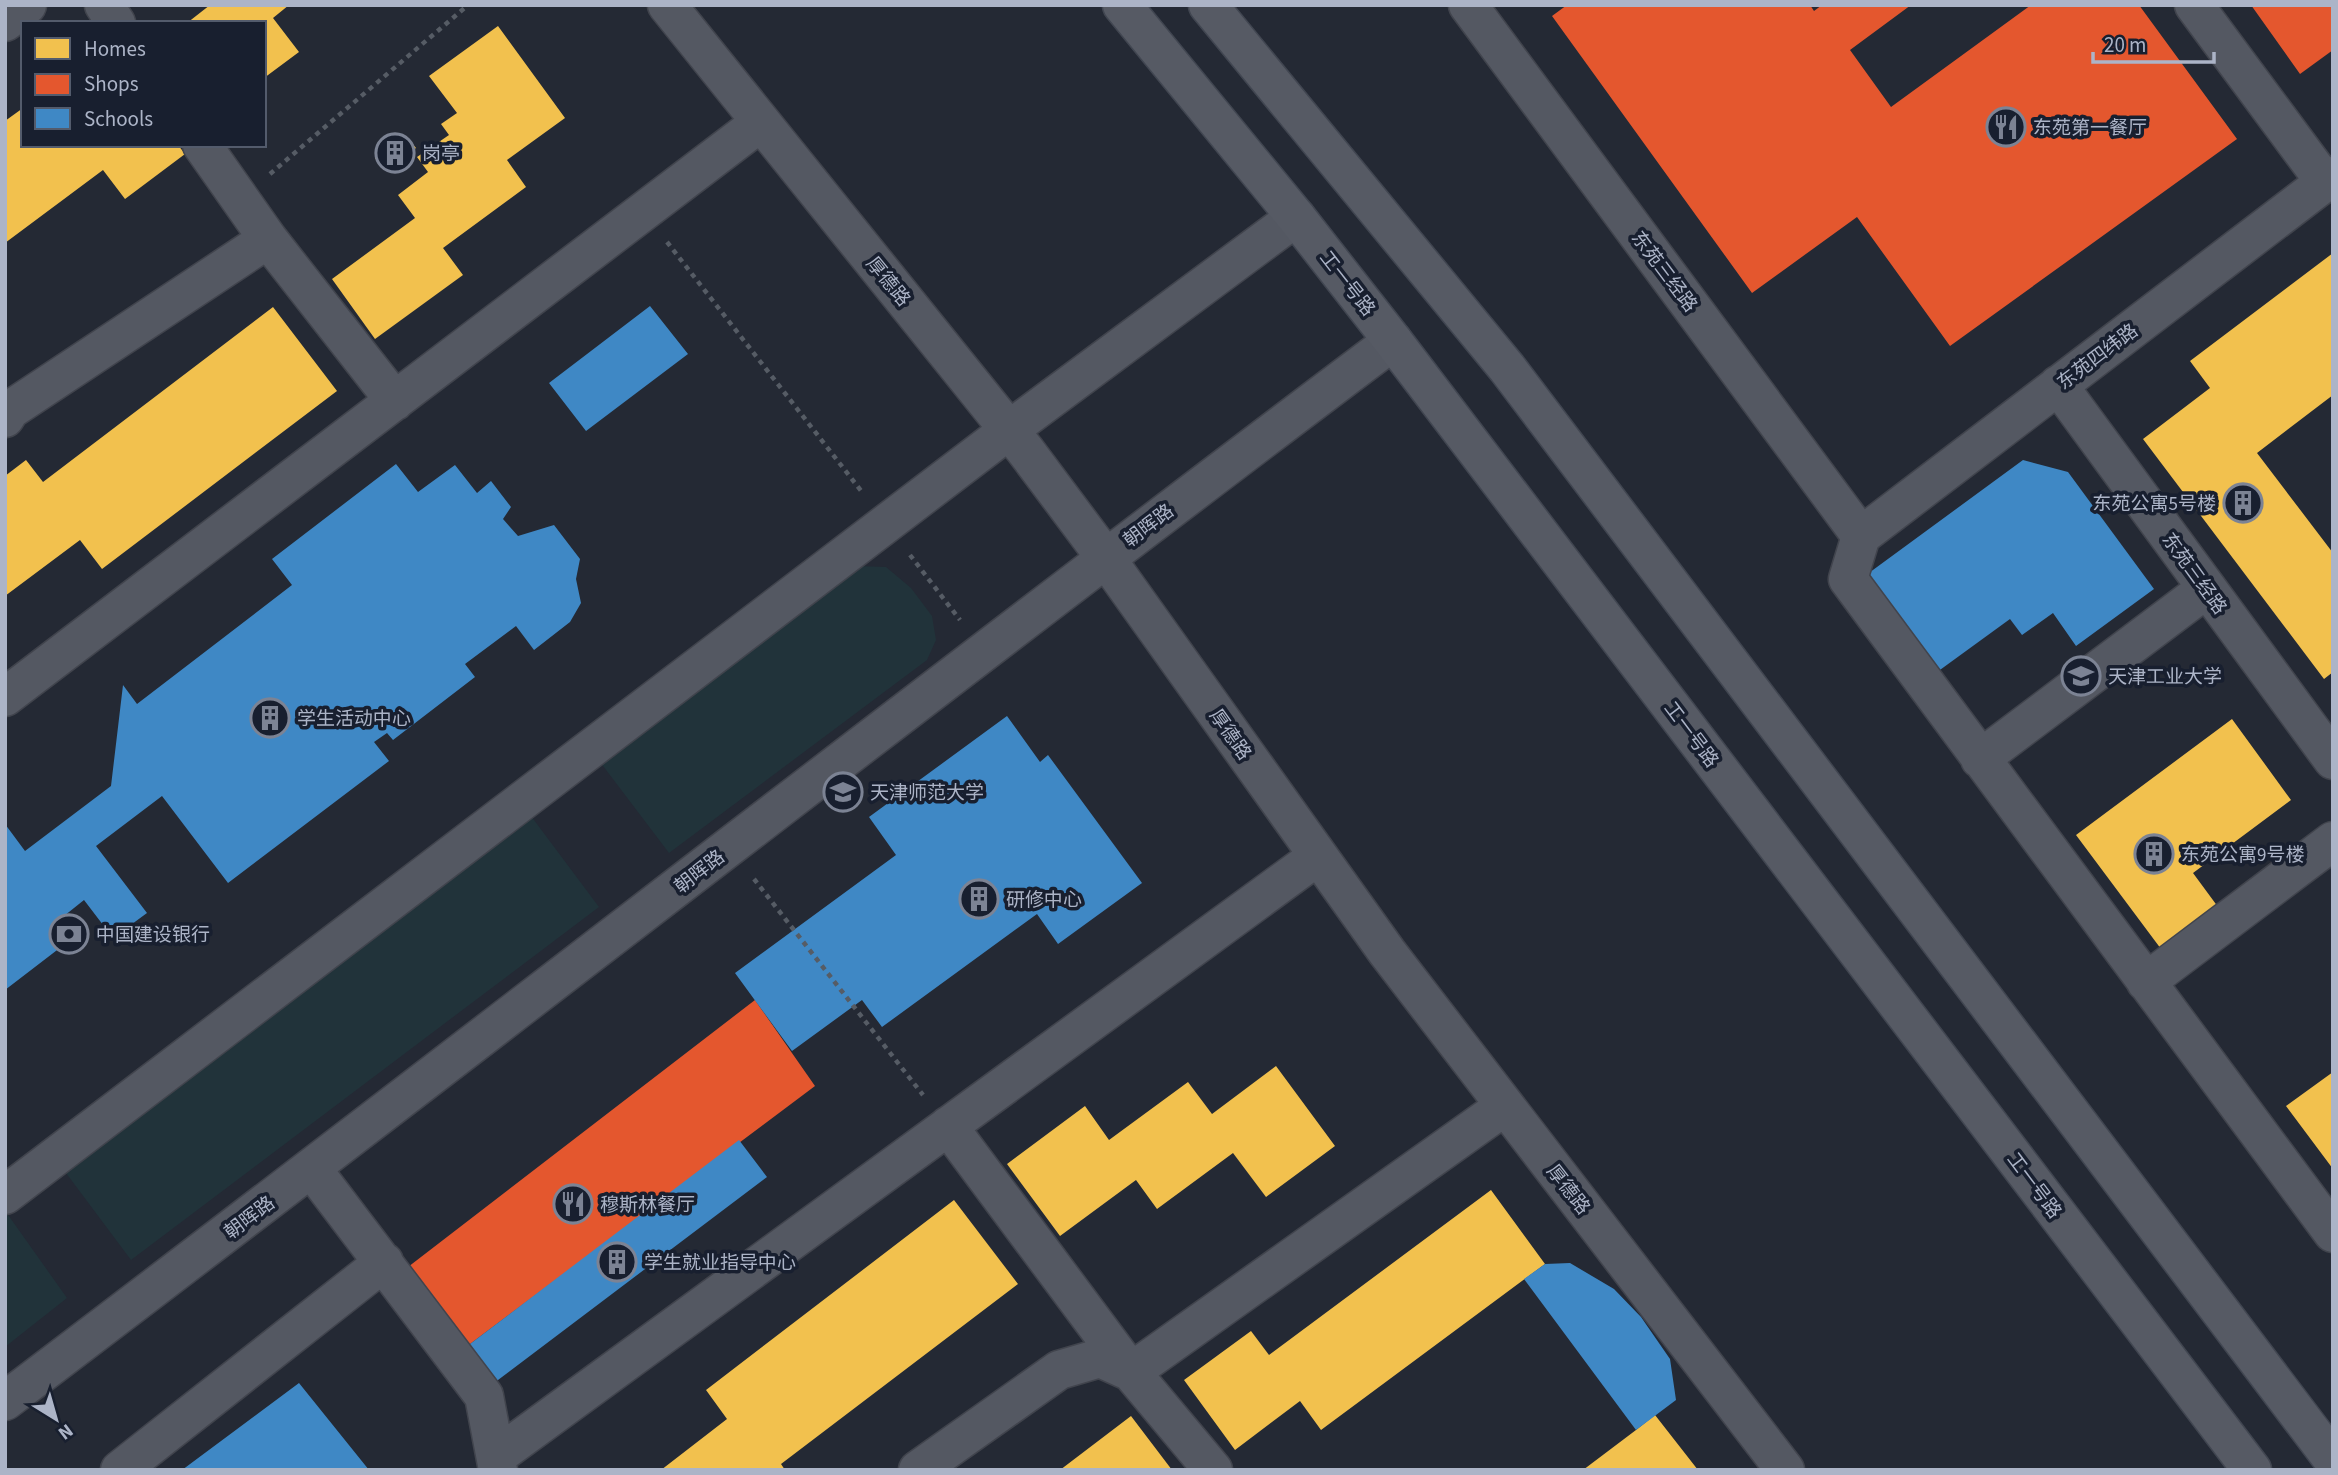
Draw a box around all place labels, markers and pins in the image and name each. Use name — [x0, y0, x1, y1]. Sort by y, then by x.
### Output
restaurant icon: 东苑第一餐厅 — [1985, 106, 2027, 148]
place label: 东苑第一餐厅 — [2033, 115, 2147, 142]
building icon: 岗亭 — [374, 132, 416, 174]
place label: 岗亭 — [422, 141, 460, 168]
building icon: 东苑公寓5号楼 — [2222, 482, 2264, 524]
place label: 东苑公寓5号楼 — [2093, 491, 2216, 518]
school or university icon: 天津工业大学 — [2060, 655, 2102, 697]
place label: 天津工业大学 — [2108, 664, 2222, 691]
building icon: 学生活动中心 — [249, 697, 291, 739]
place label: 学生活动中心 — [297, 706, 411, 733]
school or university icon: 天津师范大学 — [822, 771, 864, 813]
place label: 天津师范大学 — [870, 780, 984, 807]
building icon: 东苑公寓9号楼 — [2133, 833, 2175, 875]
place label: 东苑公寓9号楼 — [2181, 842, 2304, 869]
building icon: 研修中心 — [958, 878, 1000, 920]
place label: 研修中心 — [1006, 887, 1082, 914]
bank icon: 中国建设银行 — [48, 913, 90, 955]
place label: 中国建设银行 — [96, 922, 210, 949]
restaurant icon: 穆斯林餐厅 — [552, 1183, 594, 1225]
place label: 穆斯林餐厅 — [600, 1192, 695, 1219]
building icon: 学生就业指导中心 — [596, 1241, 638, 1283]
place label: 学生就业指导中心 — [644, 1250, 796, 1277]

